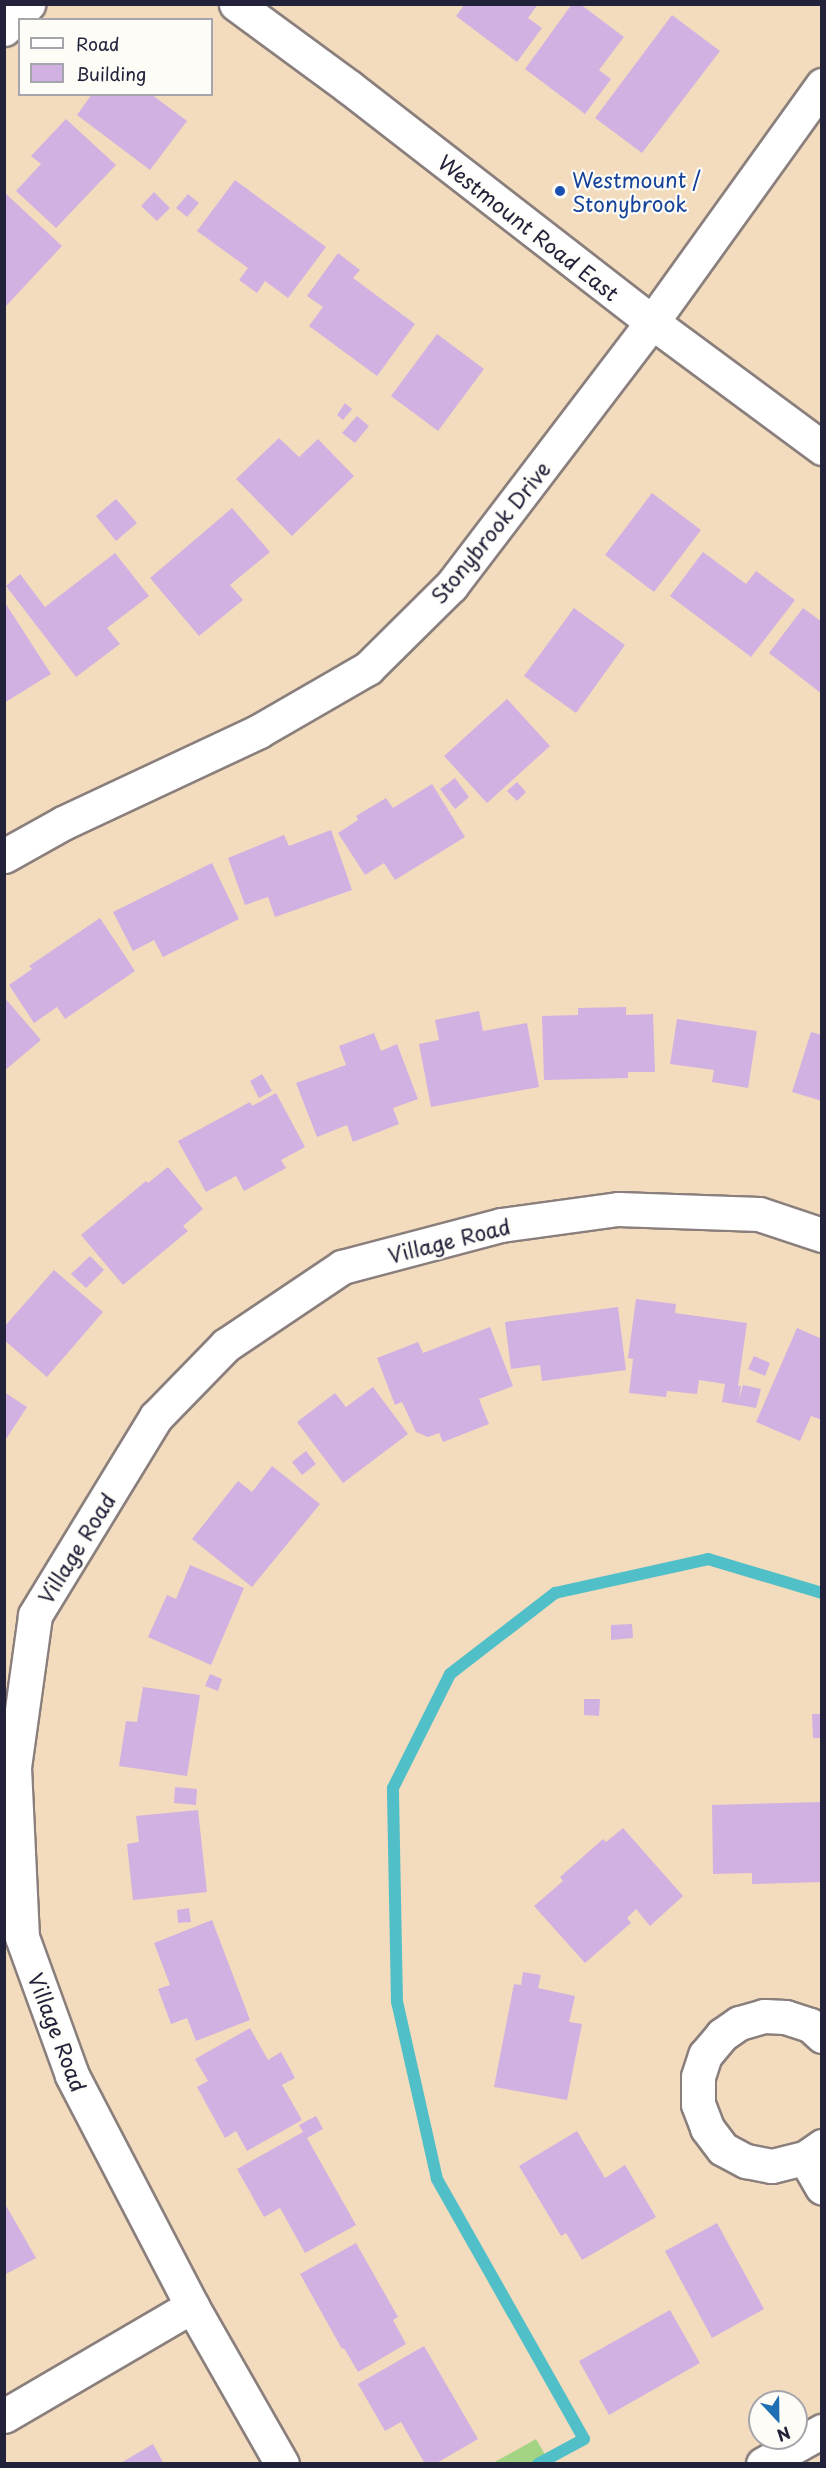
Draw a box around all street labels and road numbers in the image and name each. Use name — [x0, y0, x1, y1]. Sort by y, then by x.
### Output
street label: Westmount Road East — [434, 149, 624, 305]
street label: Stonybrook Drive — [425, 456, 555, 608]
street label: Village Road — [385, 1213, 513, 1267]
street label: Village Road — [32, 1488, 120, 1608]
street label: Village Road — [24, 1969, 92, 2095]

